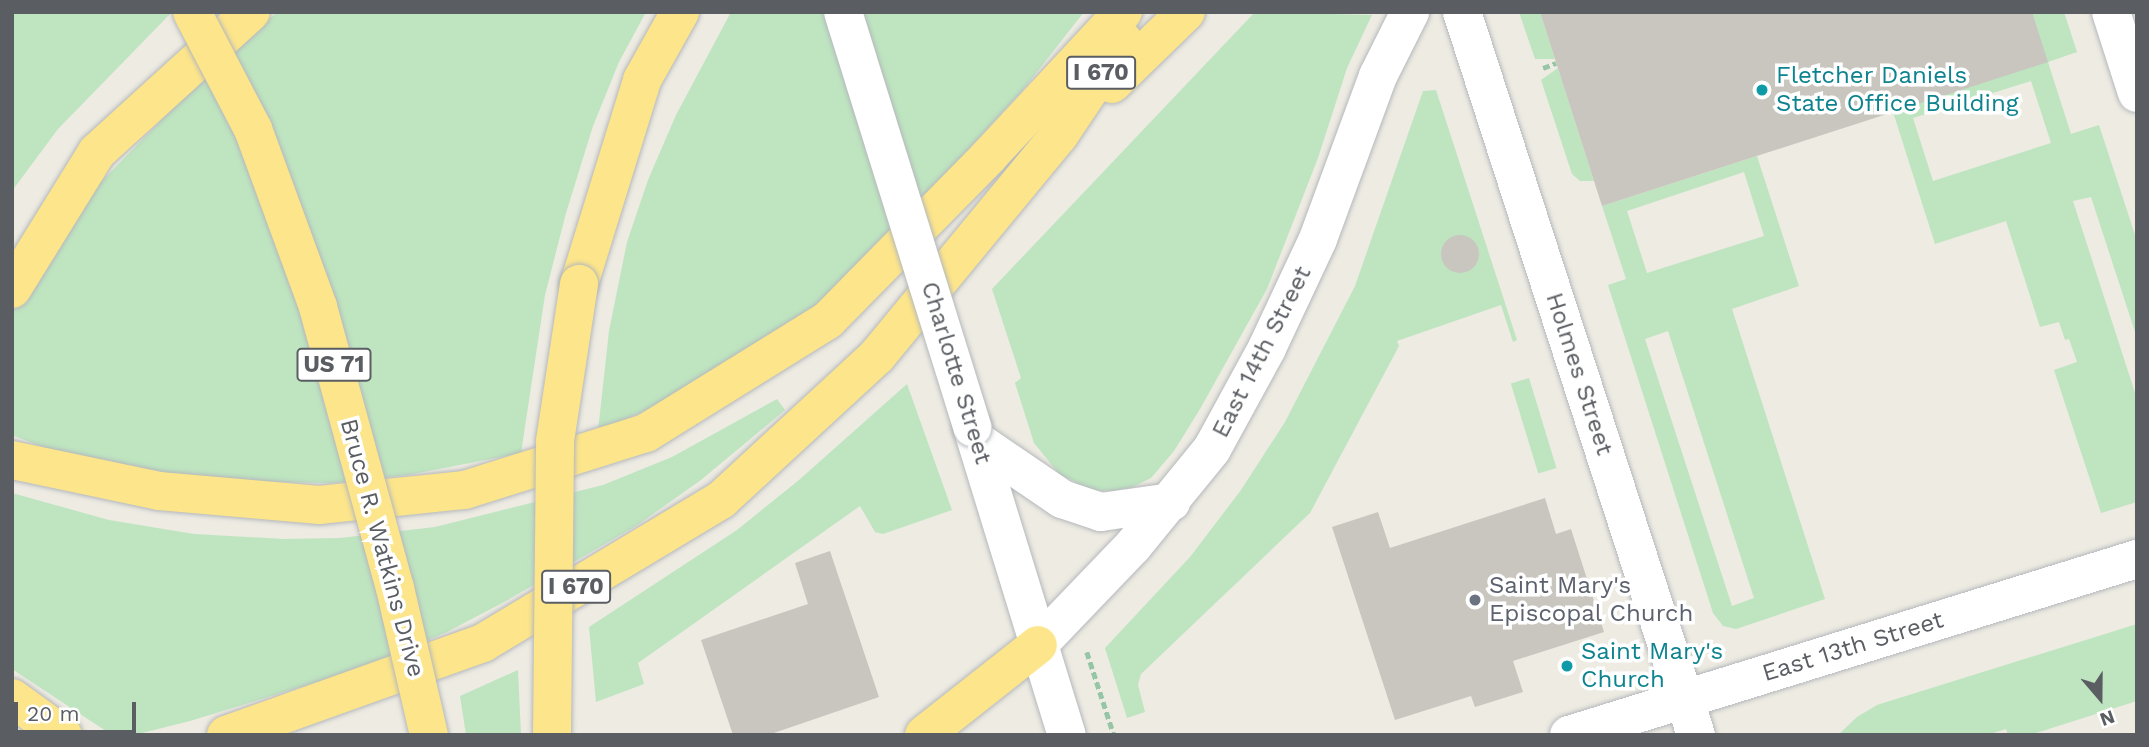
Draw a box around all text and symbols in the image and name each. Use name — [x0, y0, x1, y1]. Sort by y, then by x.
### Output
road number: I 670 — [1066, 54, 1136, 92]
place label: Fletcher Daniels State Office Building — [1776, 62, 2019, 118]
marker: Fletcher Daniels State Office Building — [1754, 82, 1770, 98]
street label: East 14th Street — [1206, 261, 1318, 443]
street label: Charlotte Street — [915, 278, 997, 468]
street label: Holmes Street — [1539, 289, 1619, 459]
road number: US 71 — [296, 346, 372, 384]
street label: Bruce R. Watkins Drive — [334, 415, 430, 681]
road number: I 670 — [541, 568, 611, 607]
place label: Saint Mary's Episcopal Church — [1489, 572, 1694, 628]
marker: Saint Mary's Episcopal Church — [1467, 592, 1483, 608]
street label: East 13th Street — [1759, 606, 1947, 688]
place label: Saint Mary's Church — [1581, 638, 1723, 694]
marker: Saint Mary's Church — [1559, 658, 1575, 674]
north arrow — [2065, 663, 2135, 733]
scale bar — [18, 688, 140, 732]
text: 20 m — [27, 701, 79, 726]
text: N — [2097, 705, 2118, 731]

